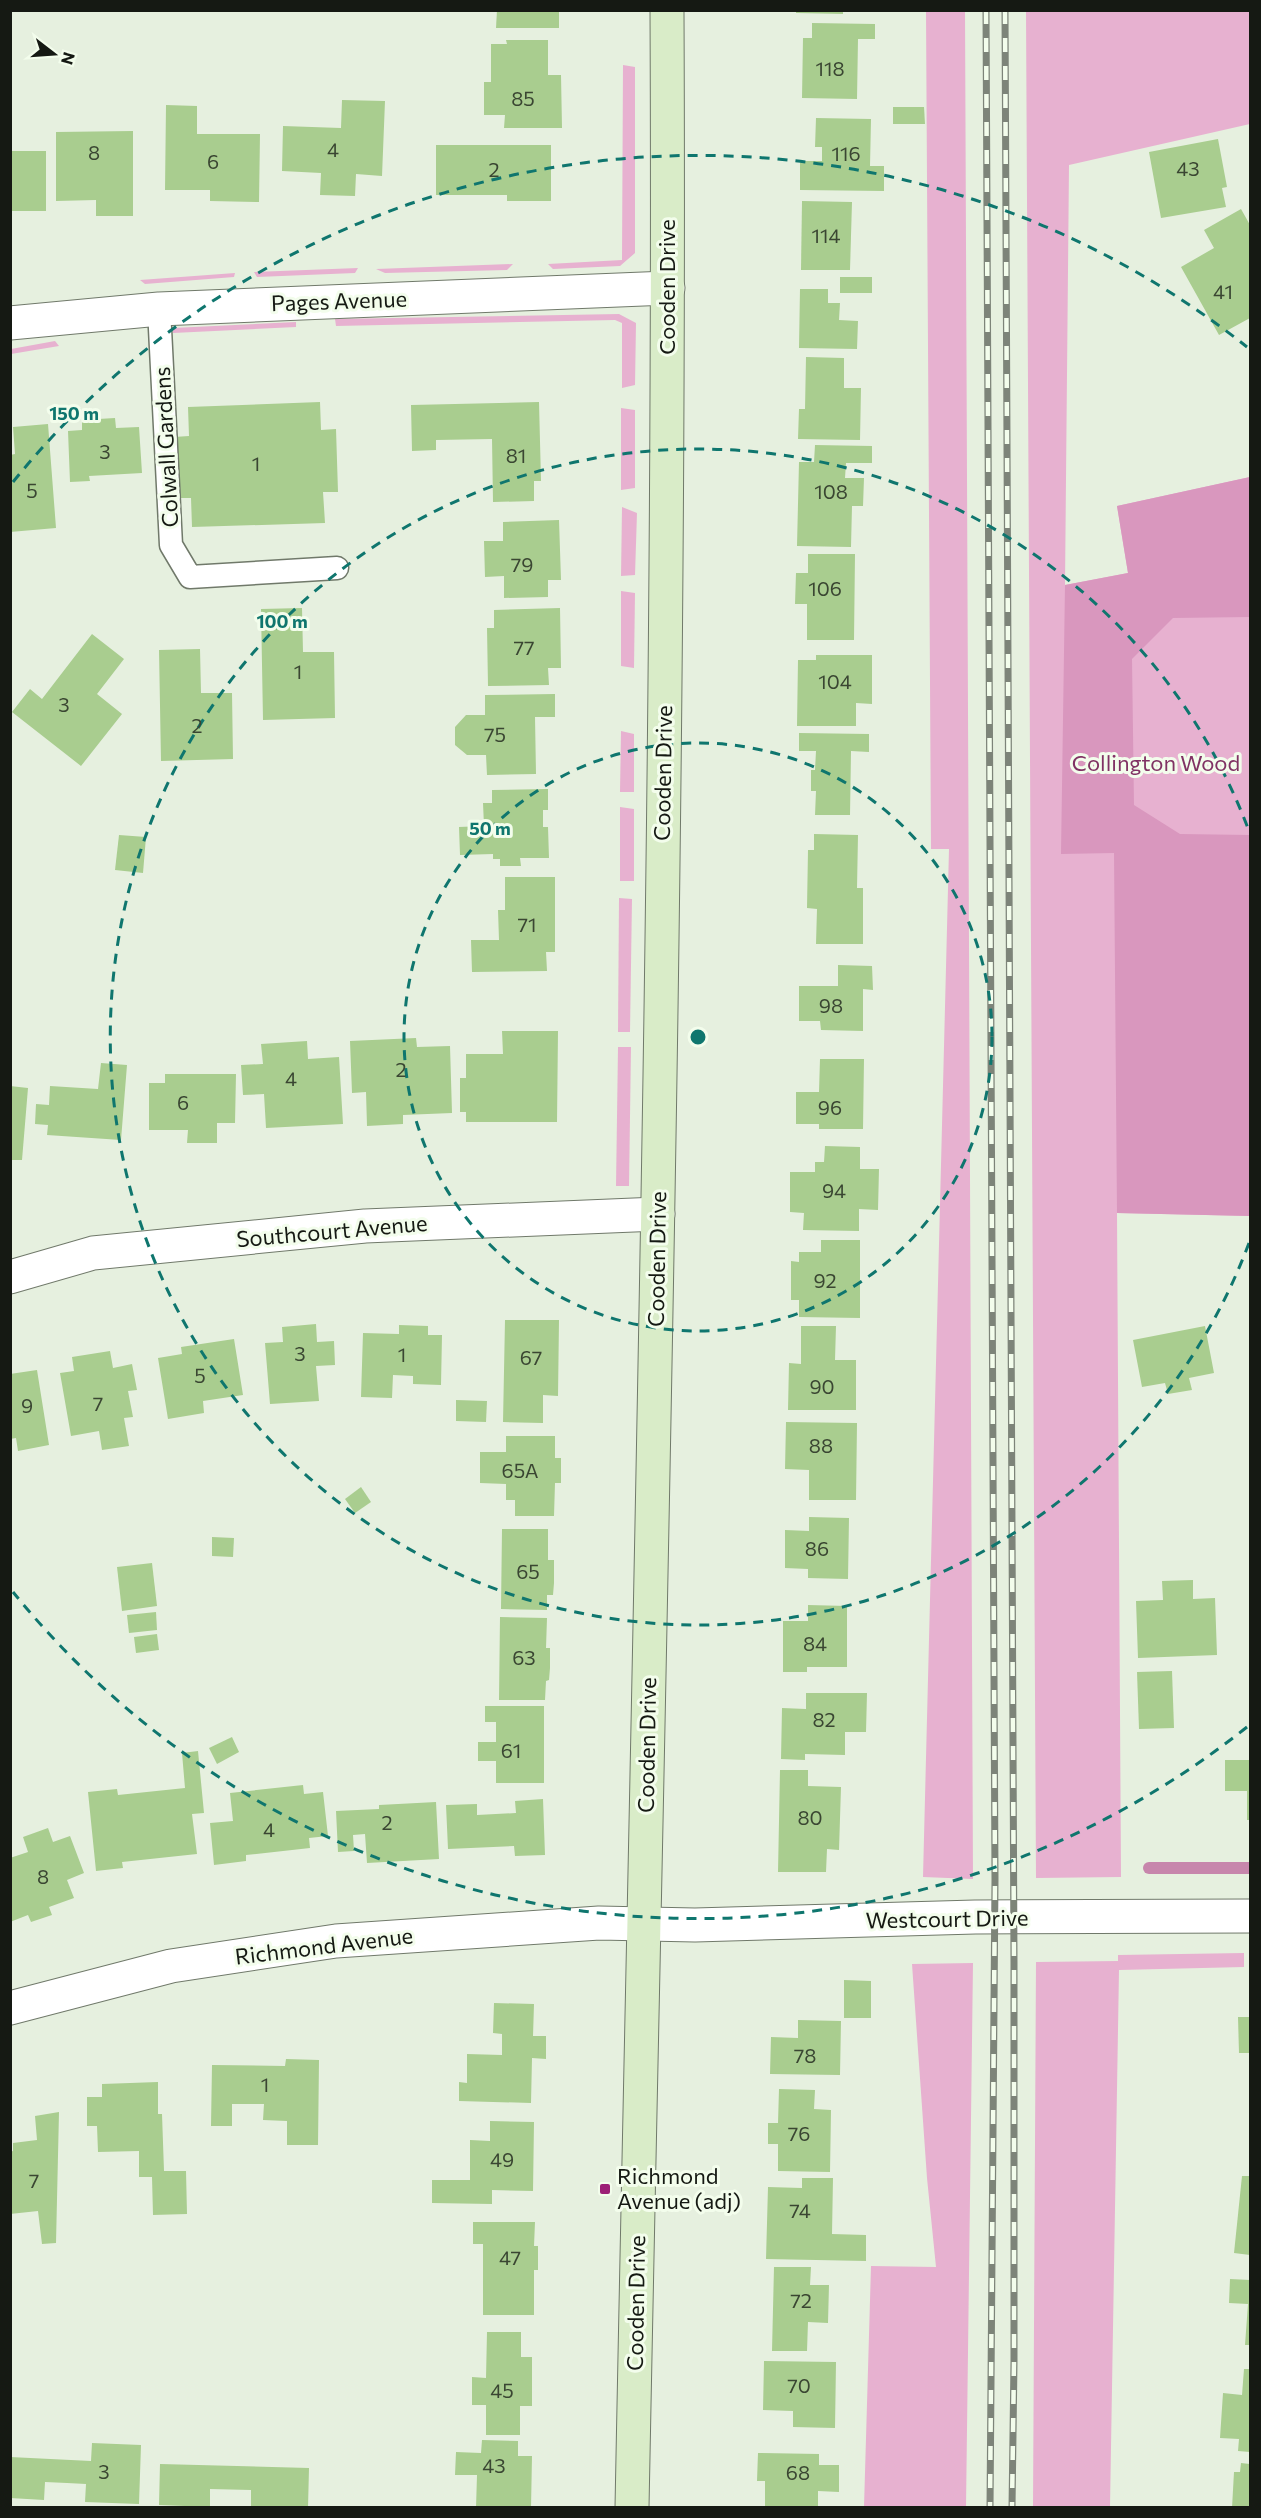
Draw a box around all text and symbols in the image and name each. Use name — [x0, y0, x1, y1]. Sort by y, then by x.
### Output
north arrow — [24, 24, 84, 84]
text: N — [58, 50, 80, 67]
house number: 118 — [815, 56, 845, 80]
house number: 85 — [511, 86, 535, 110]
house number: 4 — [327, 137, 339, 161]
house number: 8 — [88, 140, 100, 164]
house number: 116 — [831, 141, 861, 165]
house number: 6 — [207, 149, 219, 173]
house number: 43 — [1176, 156, 1200, 180]
house number: 2 — [488, 157, 500, 181]
street label: Cooden Drive — [653, 219, 680, 355]
house number: 114 — [811, 223, 841, 247]
house number: 41 — [1213, 279, 1233, 303]
street label: Pages Avenue — [270, 285, 408, 316]
street label: Colwall Gardens — [148, 366, 183, 528]
text: 150 m — [49, 402, 99, 424]
house number: 3 — [99, 439, 111, 463]
house number: 81 — [506, 443, 526, 467]
house number: 1 — [252, 451, 260, 475]
house number: 5 — [26, 478, 38, 502]
house number: 108 — [814, 479, 848, 503]
house number: 79 — [511, 552, 533, 576]
house number: 106 — [808, 576, 842, 600]
text: 100 m — [256, 610, 308, 632]
house number: 77 — [513, 635, 535, 659]
house number: 1 — [294, 659, 302, 683]
house number: 104 — [818, 669, 852, 693]
house number: 3 — [58, 692, 70, 716]
street label: Cooden Drive — [648, 705, 677, 841]
house number: 2 — [191, 713, 203, 737]
house number: 75 — [484, 722, 506, 746]
park label: Collington Wood — [1072, 749, 1240, 776]
text: 50 m — [469, 817, 511, 839]
house number: 71 — [517, 912, 537, 936]
house number: 98 — [819, 993, 843, 1017]
centre of rings — [688, 1027, 708, 1047]
house number: 2 — [395, 1057, 407, 1081]
house number: 4 — [285, 1066, 297, 1090]
house number: 6 — [177, 1090, 189, 1114]
house number: 96 — [818, 1095, 842, 1119]
house number: 94 — [822, 1178, 846, 1202]
street label: Cooden Drive — [642, 1191, 671, 1327]
street label: Southcourt Avenue — [235, 1209, 429, 1252]
house number: 92 — [813, 1268, 837, 1292]
house number: 3 — [294, 1341, 306, 1365]
house number: 1 — [398, 1342, 406, 1366]
house number: 67 — [520, 1345, 542, 1369]
house number: 5 — [194, 1363, 206, 1387]
house number: 90 — [809, 1374, 835, 1398]
house number: 7 — [93, 1391, 103, 1415]
house number: 9 — [21, 1393, 33, 1417]
house number: 88 — [809, 1433, 833, 1457]
house number: 65A — [502, 1458, 539, 1482]
house number: 86 — [805, 1536, 829, 1560]
house number: 65 — [516, 1559, 540, 1583]
house number: 84 — [803, 1631, 827, 1655]
house number: 63 — [512, 1645, 536, 1669]
street label: Cooden Drive — [632, 1677, 661, 1813]
house number: 82 — [812, 1707, 836, 1731]
house number: 61 — [501, 1738, 521, 1762]
house number: 80 — [797, 1805, 823, 1829]
house number: 2 — [381, 1810, 393, 1834]
house number: 4 — [263, 1817, 275, 1841]
house number: 8 — [37, 1864, 49, 1888]
street label: Westcourt Drive — [865, 1904, 1029, 1933]
street label: Richmond Avenue — [233, 1921, 414, 1970]
house number: 78 — [794, 2043, 816, 2067]
house number: 1 — [261, 2072, 269, 2096]
house number: 76 — [788, 2121, 810, 2145]
house number: 49 — [490, 2147, 514, 2171]
place label: Richmond Avenue (adj) — [617, 2162, 741, 2214]
house number: 7 — [29, 2168, 39, 2192]
marker: Richmond Avenue (adj) — [598, 2182, 612, 2196]
house number: 74 — [789, 2198, 811, 2222]
street label: Cooden Drive — [621, 2235, 650, 2371]
house number: 47 — [499, 2245, 521, 2269]
house number: 72 — [790, 2288, 812, 2312]
house number: 70 — [787, 2373, 811, 2397]
house number: 45 — [490, 2378, 514, 2402]
house number: 43 — [482, 2453, 506, 2477]
house number: 3 — [98, 2459, 110, 2483]
house number: 68 — [786, 2460, 810, 2484]

